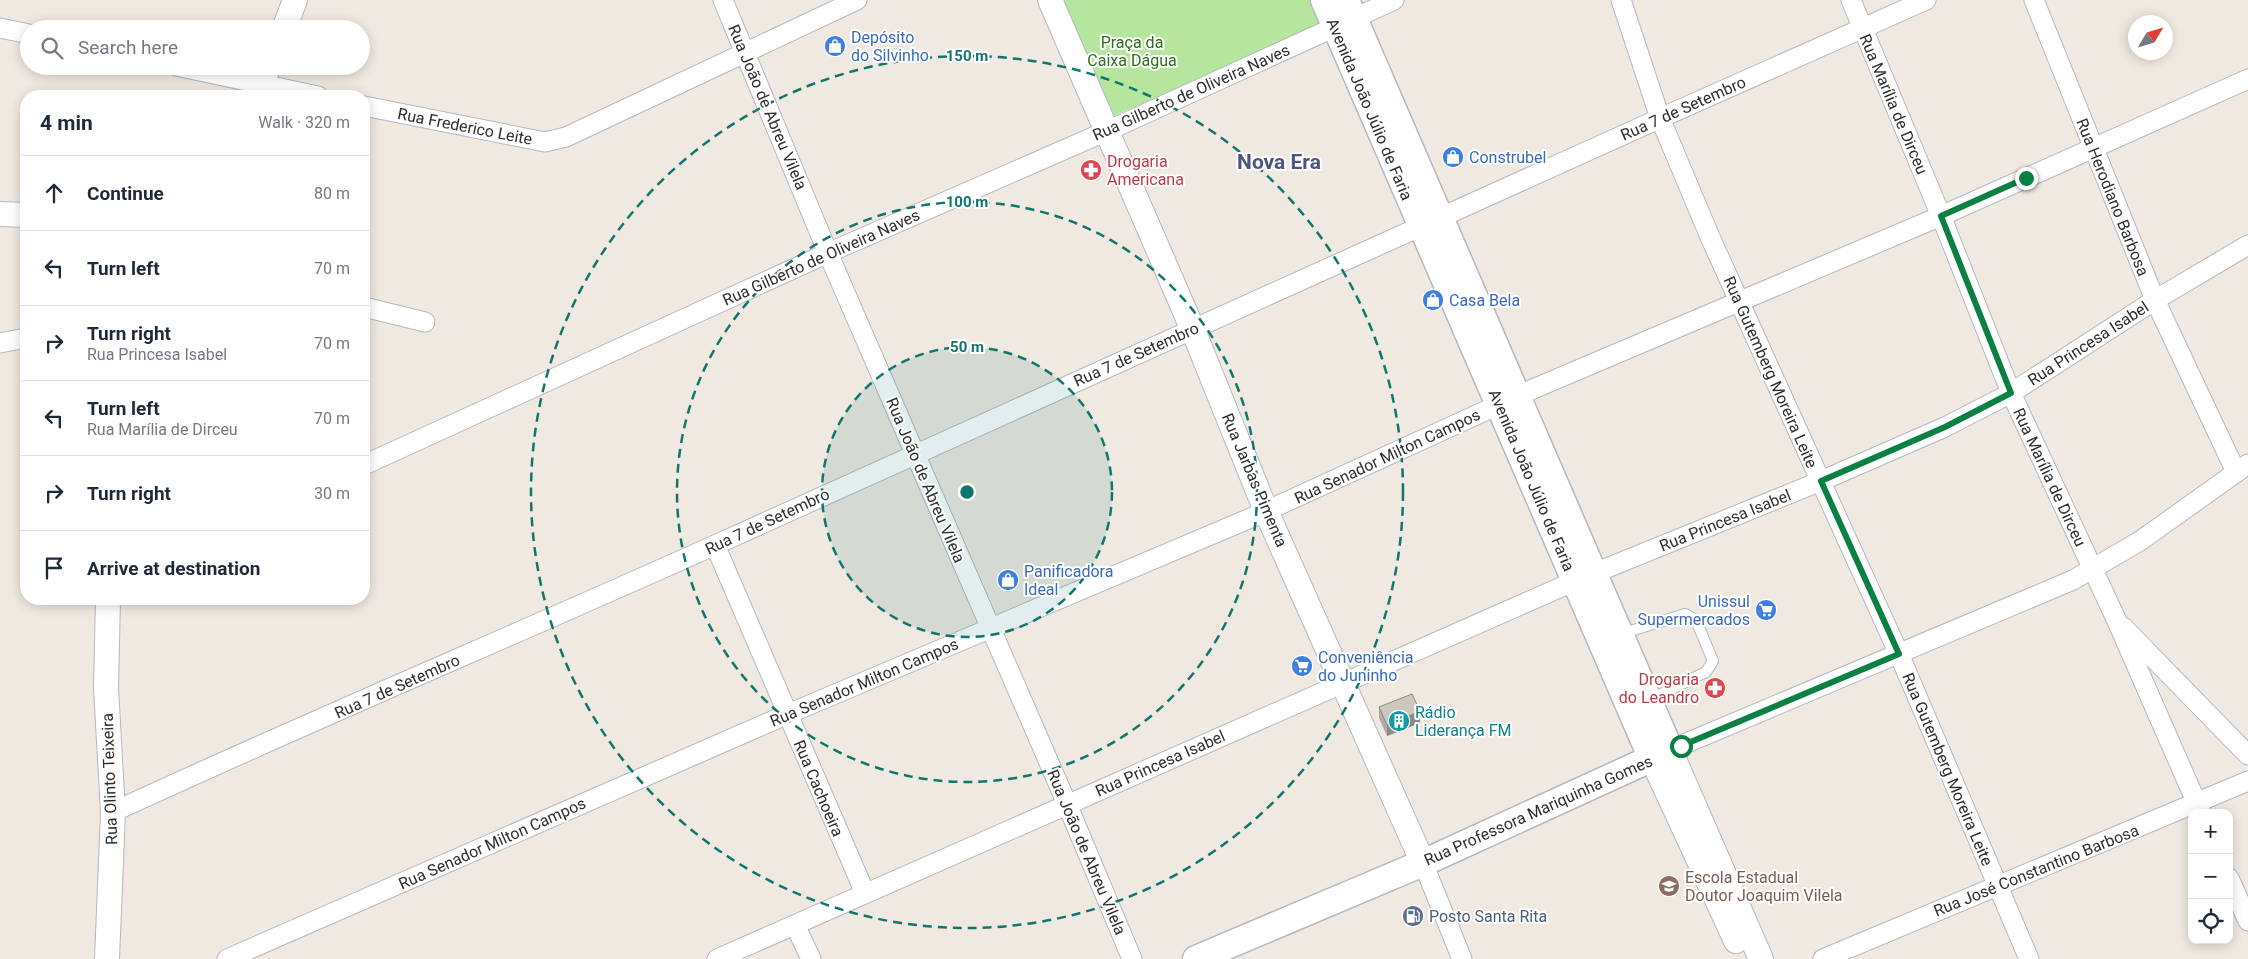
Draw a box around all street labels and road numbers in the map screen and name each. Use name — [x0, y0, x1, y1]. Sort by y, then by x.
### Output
street label: Avenida João Júlio de Faria — [1323, 15, 1417, 203]
street label: Rua João de Abreu Vilela — [724, 22, 811, 193]
street label: Rua Marília de Dirceu — [1855, 31, 1932, 177]
street label: Rua Gilberto de Oliveira Naves — [1090, 40, 1293, 145]
street label: Rua 7 de Setembro — [1618, 72, 1749, 145]
street label: Rua Frederico Leite — [396, 104, 534, 149]
street label: Rua Herodiano Barbosa — [2072, 116, 2153, 279]
street label: Rua Gilberto de Oliveira Naves — [720, 205, 923, 310]
street label: Rua Gutemberg Moreira Leite — [1720, 273, 1821, 471]
street label: Rua Princesa Isabel — [2024, 297, 2152, 390]
street label: Rua 7 de Setembro — [1071, 318, 1202, 391]
street label: Avenida João Júlio de Faria — [1485, 386, 1579, 574]
street label: Rua João de Abreu Vilela — [882, 395, 969, 566]
street label: Rua Senador Milton Campos — [1291, 405, 1483, 508]
street label: Rua Marília de Dirceu — [2009, 405, 2090, 550]
street label: Rua Jarbas Pimenta — [1218, 410, 1291, 550]
street label: Rua 7 de Setembro — [702, 484, 832, 559]
street label: Rua Princesa Isabel — [1657, 485, 1794, 556]
street label: Rua Senador Milton Campos — [767, 634, 961, 731]
street label: Rua 7 de Setembro — [332, 650, 463, 723]
street label: Rua Gutemberg Moreira Leite — [1898, 670, 1997, 869]
street label: Rua Olinto Teixeira — [98, 713, 121, 845]
street label: Rua Princesa Isabel — [1092, 726, 1228, 801]
street label: Rua Cachoeira — [790, 737, 847, 839]
street label: Rua Professora Mariquinha Gomes — [1421, 751, 1655, 870]
street label: Rua João de Abreu Vilela — [1043, 767, 1130, 938]
street label: Rua Senador Milton Campos — [396, 794, 589, 893]
street label: Rua José Constantino Barbosa — [1931, 821, 2142, 920]

